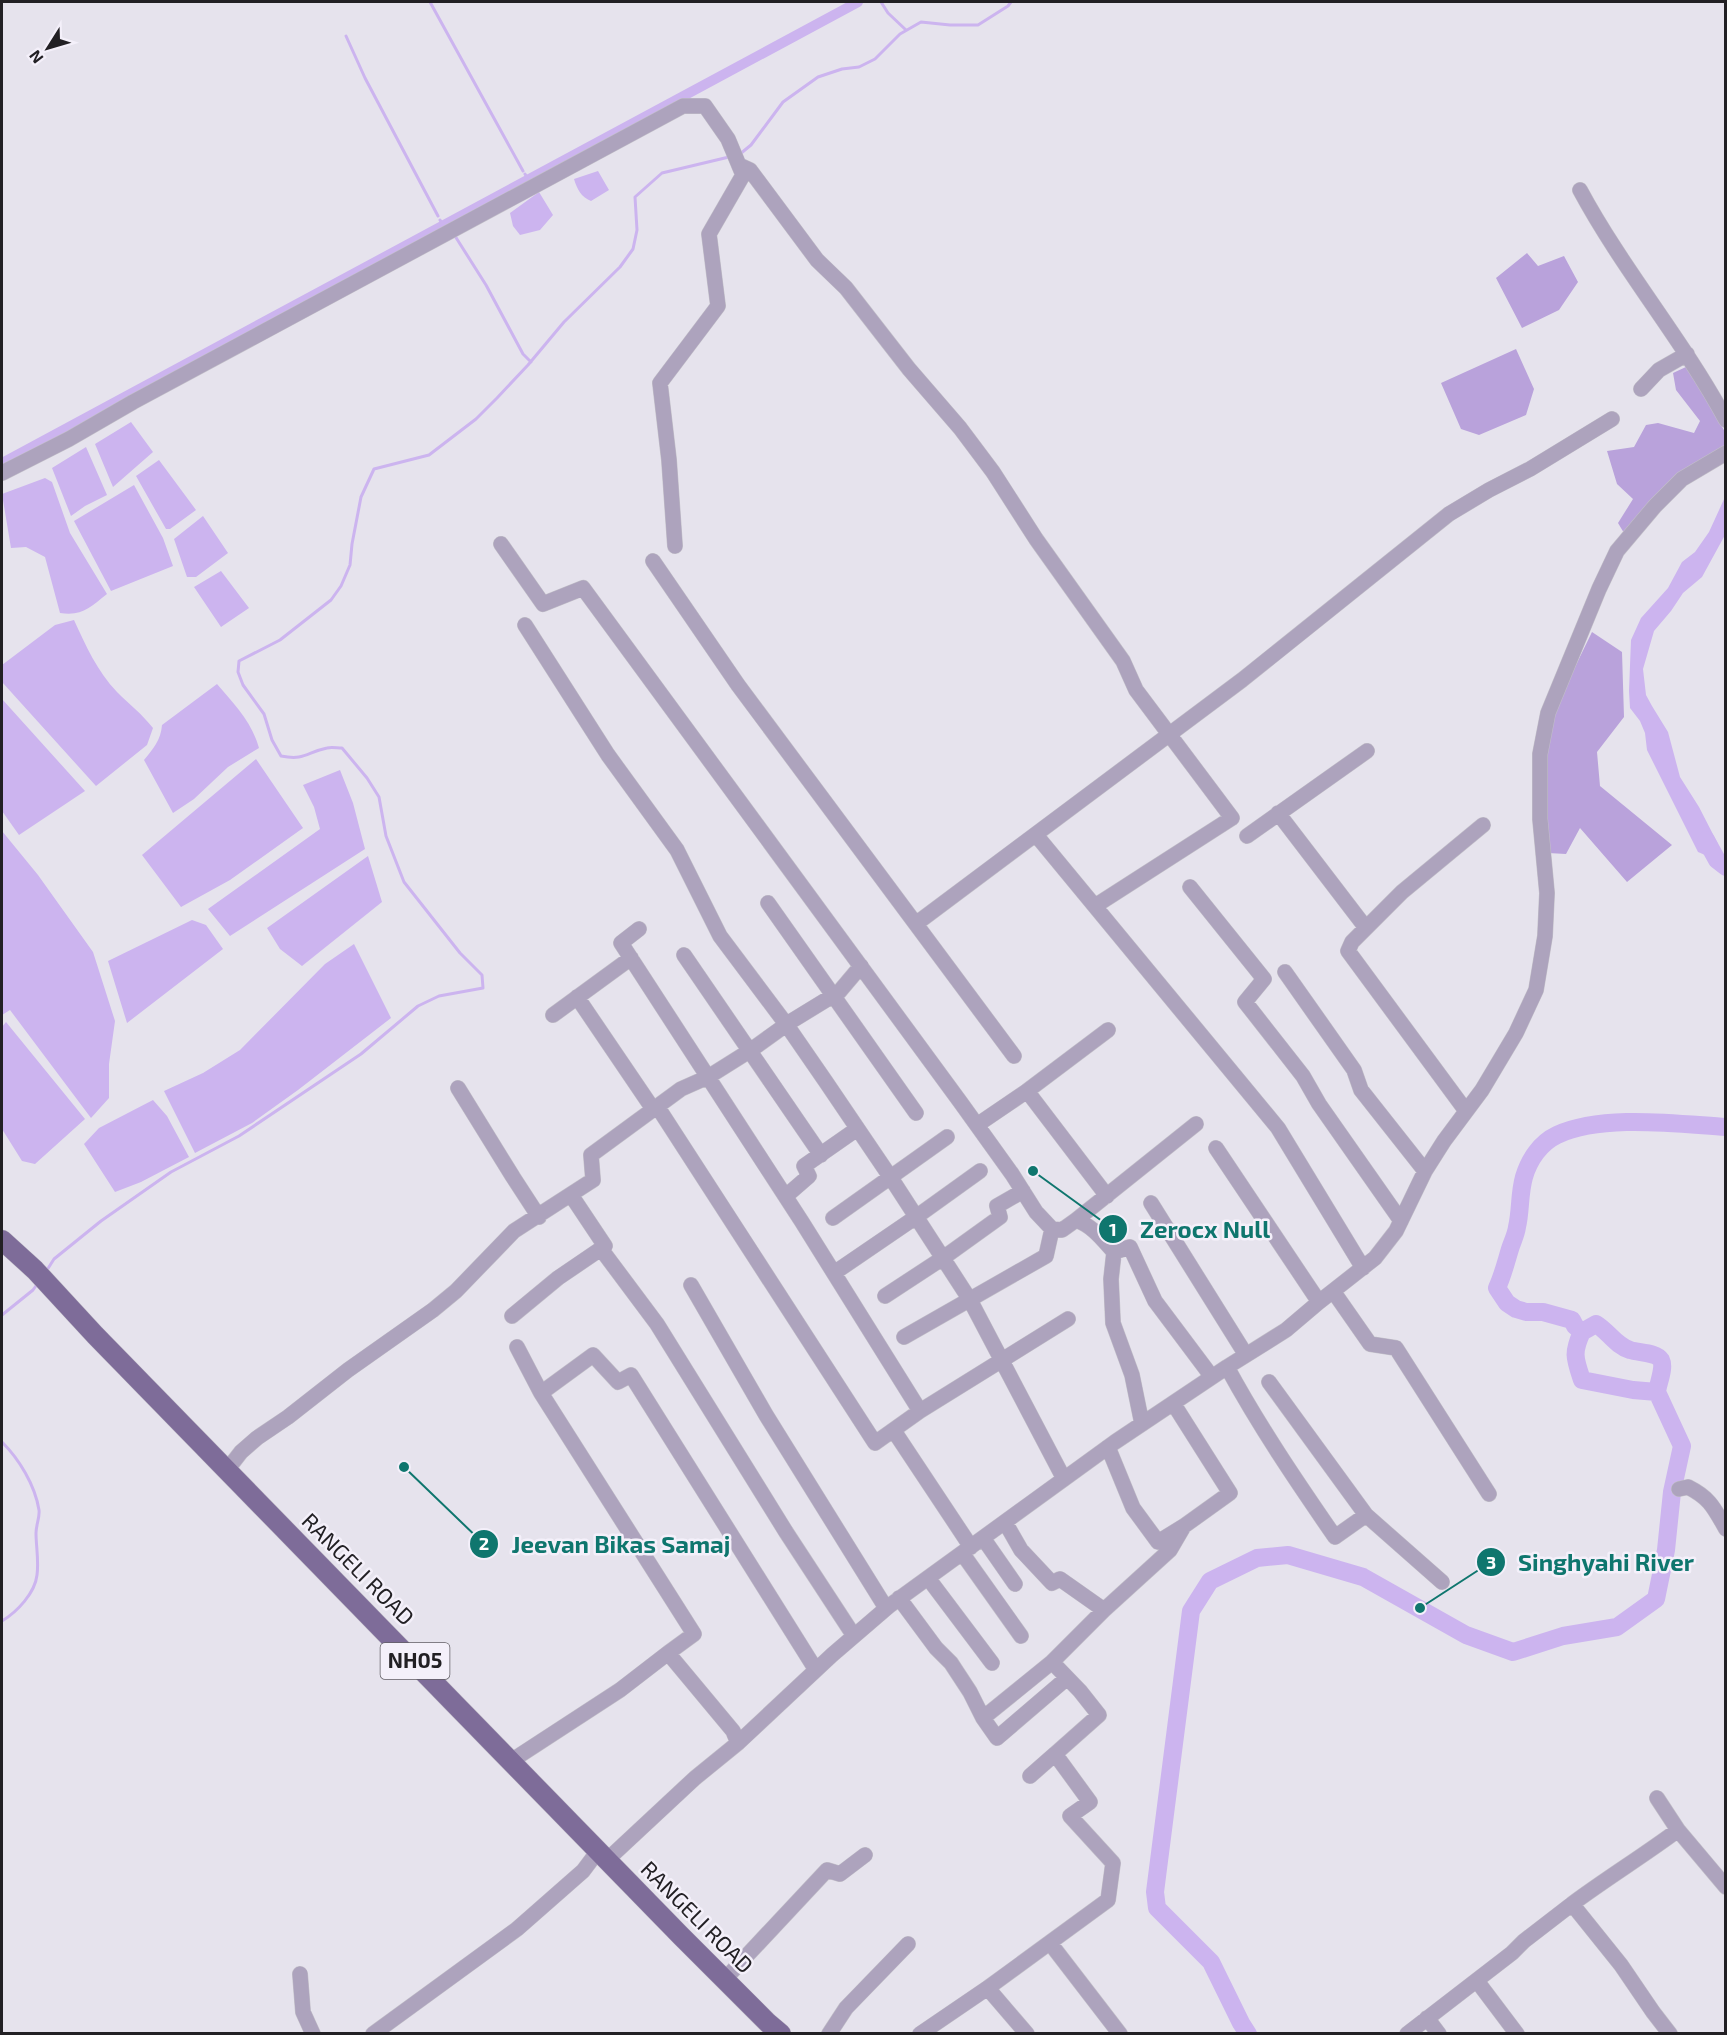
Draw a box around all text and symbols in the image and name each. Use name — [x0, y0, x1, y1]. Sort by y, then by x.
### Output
north arrow — [18, 18, 78, 78]
text: N — [25, 47, 47, 68]
callout: Zerocx Null — [1098, 1208, 1282, 1250]
text: Zerocx Null — [1140, 1214, 1270, 1243]
text: 1 — [1109, 1218, 1117, 1240]
street label: RANGELI ROAD — [297, 1507, 420, 1630]
callout: Jeevan Bikas Samaj — [469, 1523, 742, 1565]
text: Jeevan Bikas Samaj — [512, 1529, 730, 1558]
text: 2 — [479, 1532, 489, 1554]
callout: Singhyahi River — [1476, 1541, 1706, 1583]
text: Singhyahi River — [1518, 1547, 1695, 1576]
text: 3 — [1486, 1551, 1496, 1573]
road number: NH05 — [380, 1643, 450, 1679]
street label: RANGELI ROAD — [636, 1855, 759, 1978]

